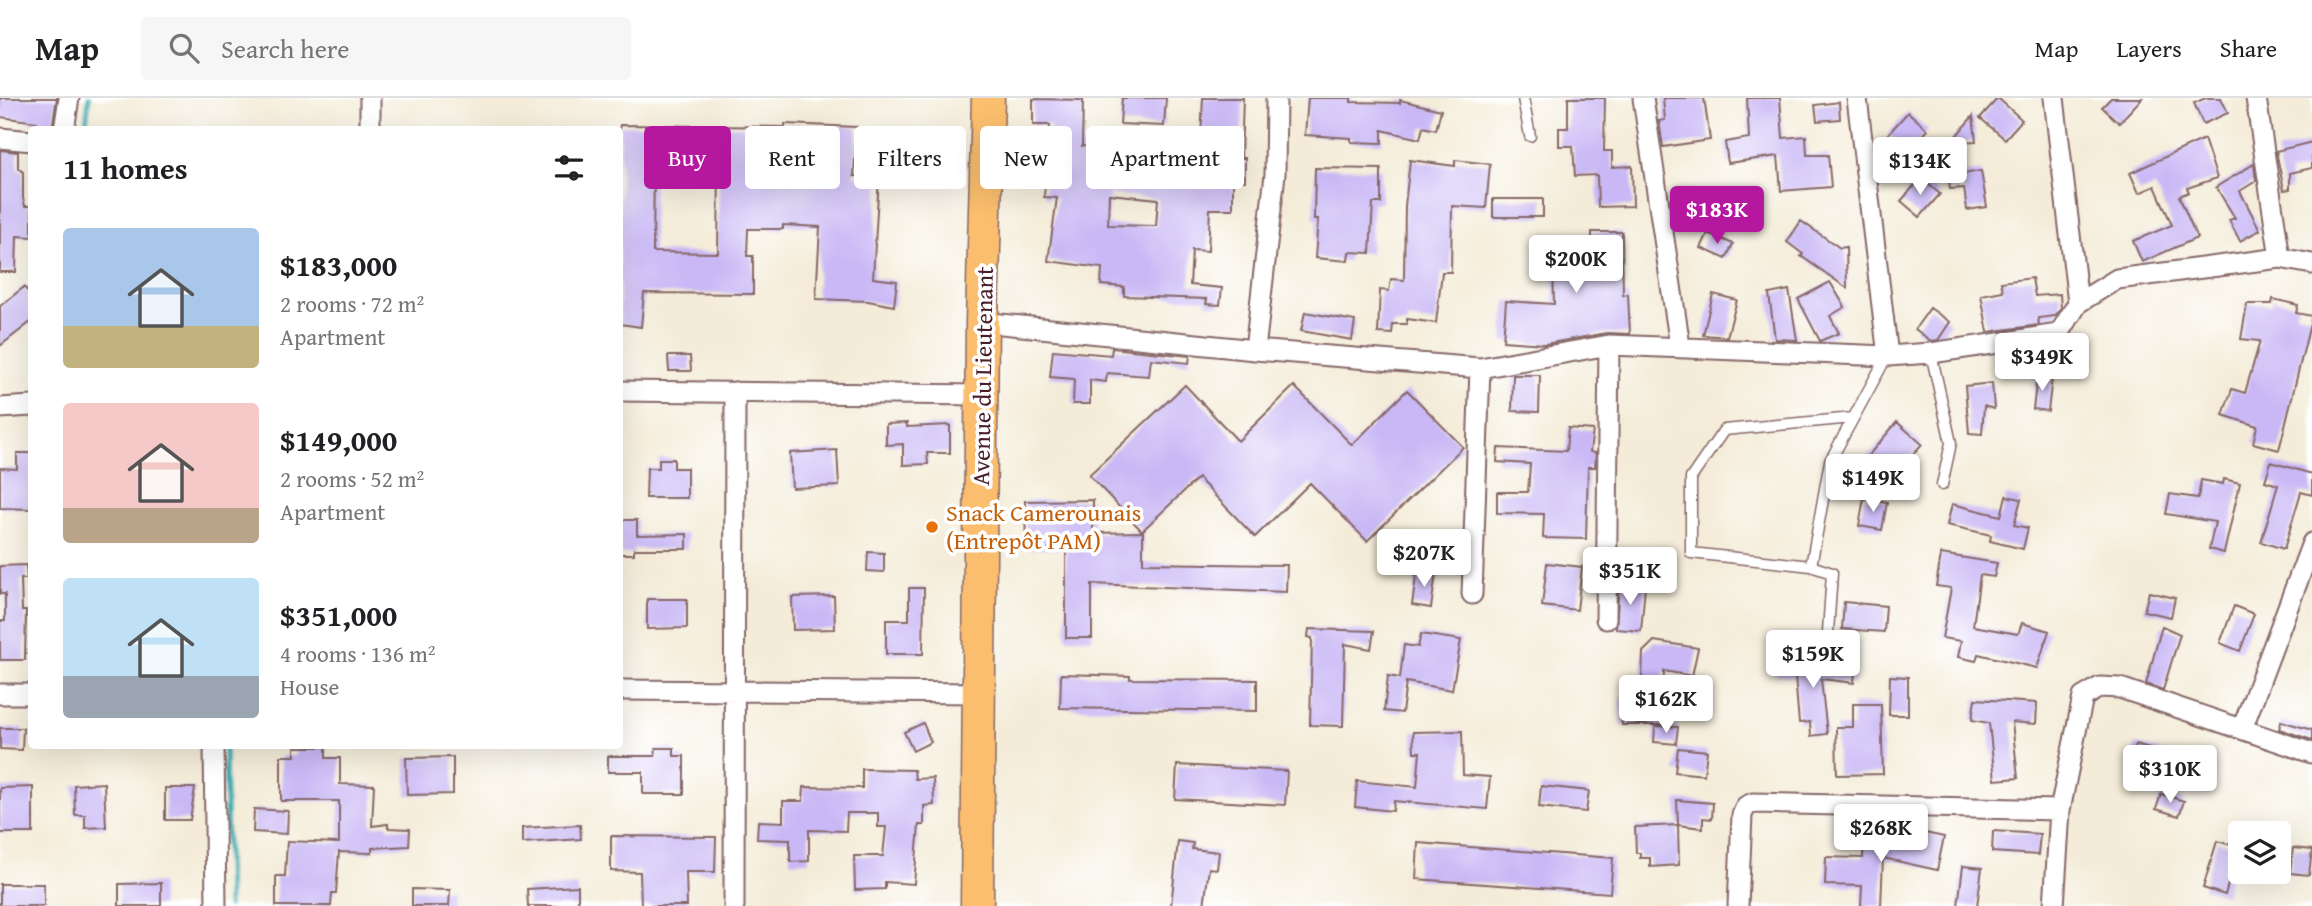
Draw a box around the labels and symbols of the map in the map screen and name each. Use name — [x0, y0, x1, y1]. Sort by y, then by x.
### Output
pin: $134K — [1871, 138, 1969, 197]
pin: $183K — [1668, 186, 1766, 246]
pin: $200K — [1527, 236, 1625, 295]
street label: Avenue du Lieutenant — [963, 266, 1002, 486]
pin: $349K — [1993, 334, 2091, 393]
pin: $149K — [1824, 454, 1922, 514]
place label: Snack Camerounais (Entrepôt PAM) — [946, 495, 1141, 558]
marker: Snack Camerounais (Entrepôt PAM) — [924, 519, 940, 535]
pin: $207K — [1375, 530, 1473, 589]
pin: $351K — [1581, 547, 1679, 607]
pin: $159K — [1764, 630, 1862, 690]
pin: $162K — [1617, 676, 1715, 735]
pin: $310K — [2121, 746, 2219, 805]
pin: $268K — [1832, 804, 1930, 864]

